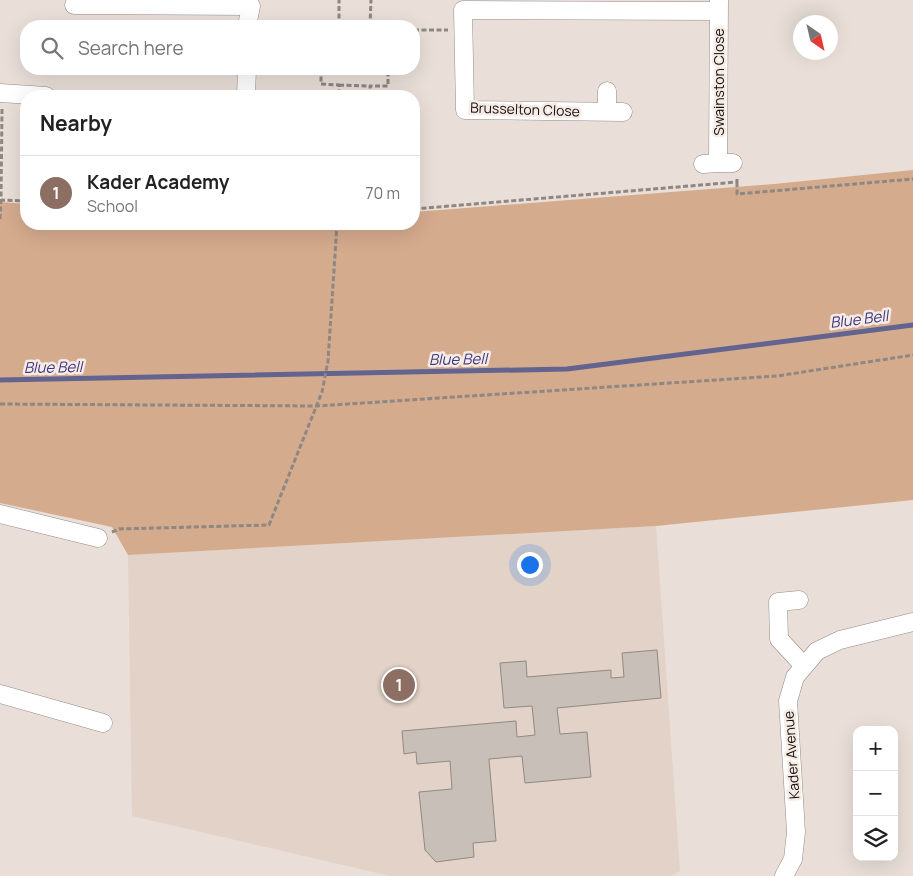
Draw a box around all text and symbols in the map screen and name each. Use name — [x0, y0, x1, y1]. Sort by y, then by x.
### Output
north arrow — [793, 15, 838, 60]
search box — [20, 20, 420, 75]
street label: Swainston Close — [709, 28, 728, 136]
icon: search — [38, 34, 66, 62]
text: Search here — [78, 35, 184, 61]
street label: Brusselton Close — [470, 98, 580, 120]
text: Nearby — [40, 109, 112, 137]
text: Kader Academy — [87, 169, 229, 195]
text: 1 — [52, 182, 60, 204]
text: 70 m — [365, 182, 400, 204]
text: School — [87, 195, 138, 217]
water label: Blue Bell — [829, 305, 892, 333]
water label: Blue Bell — [429, 348, 490, 370]
water label: Blue Bell — [24, 356, 85, 378]
your location — [517, 552, 543, 578]
pin: 1 — [383, 666, 415, 704]
street label: Kader Avenue — [778, 710, 804, 800]
map controls — [853, 726, 898, 861]
button: + — [853, 726, 898, 771]
button: − — [853, 771, 898, 816]
button: layers — [853, 816, 898, 861]

